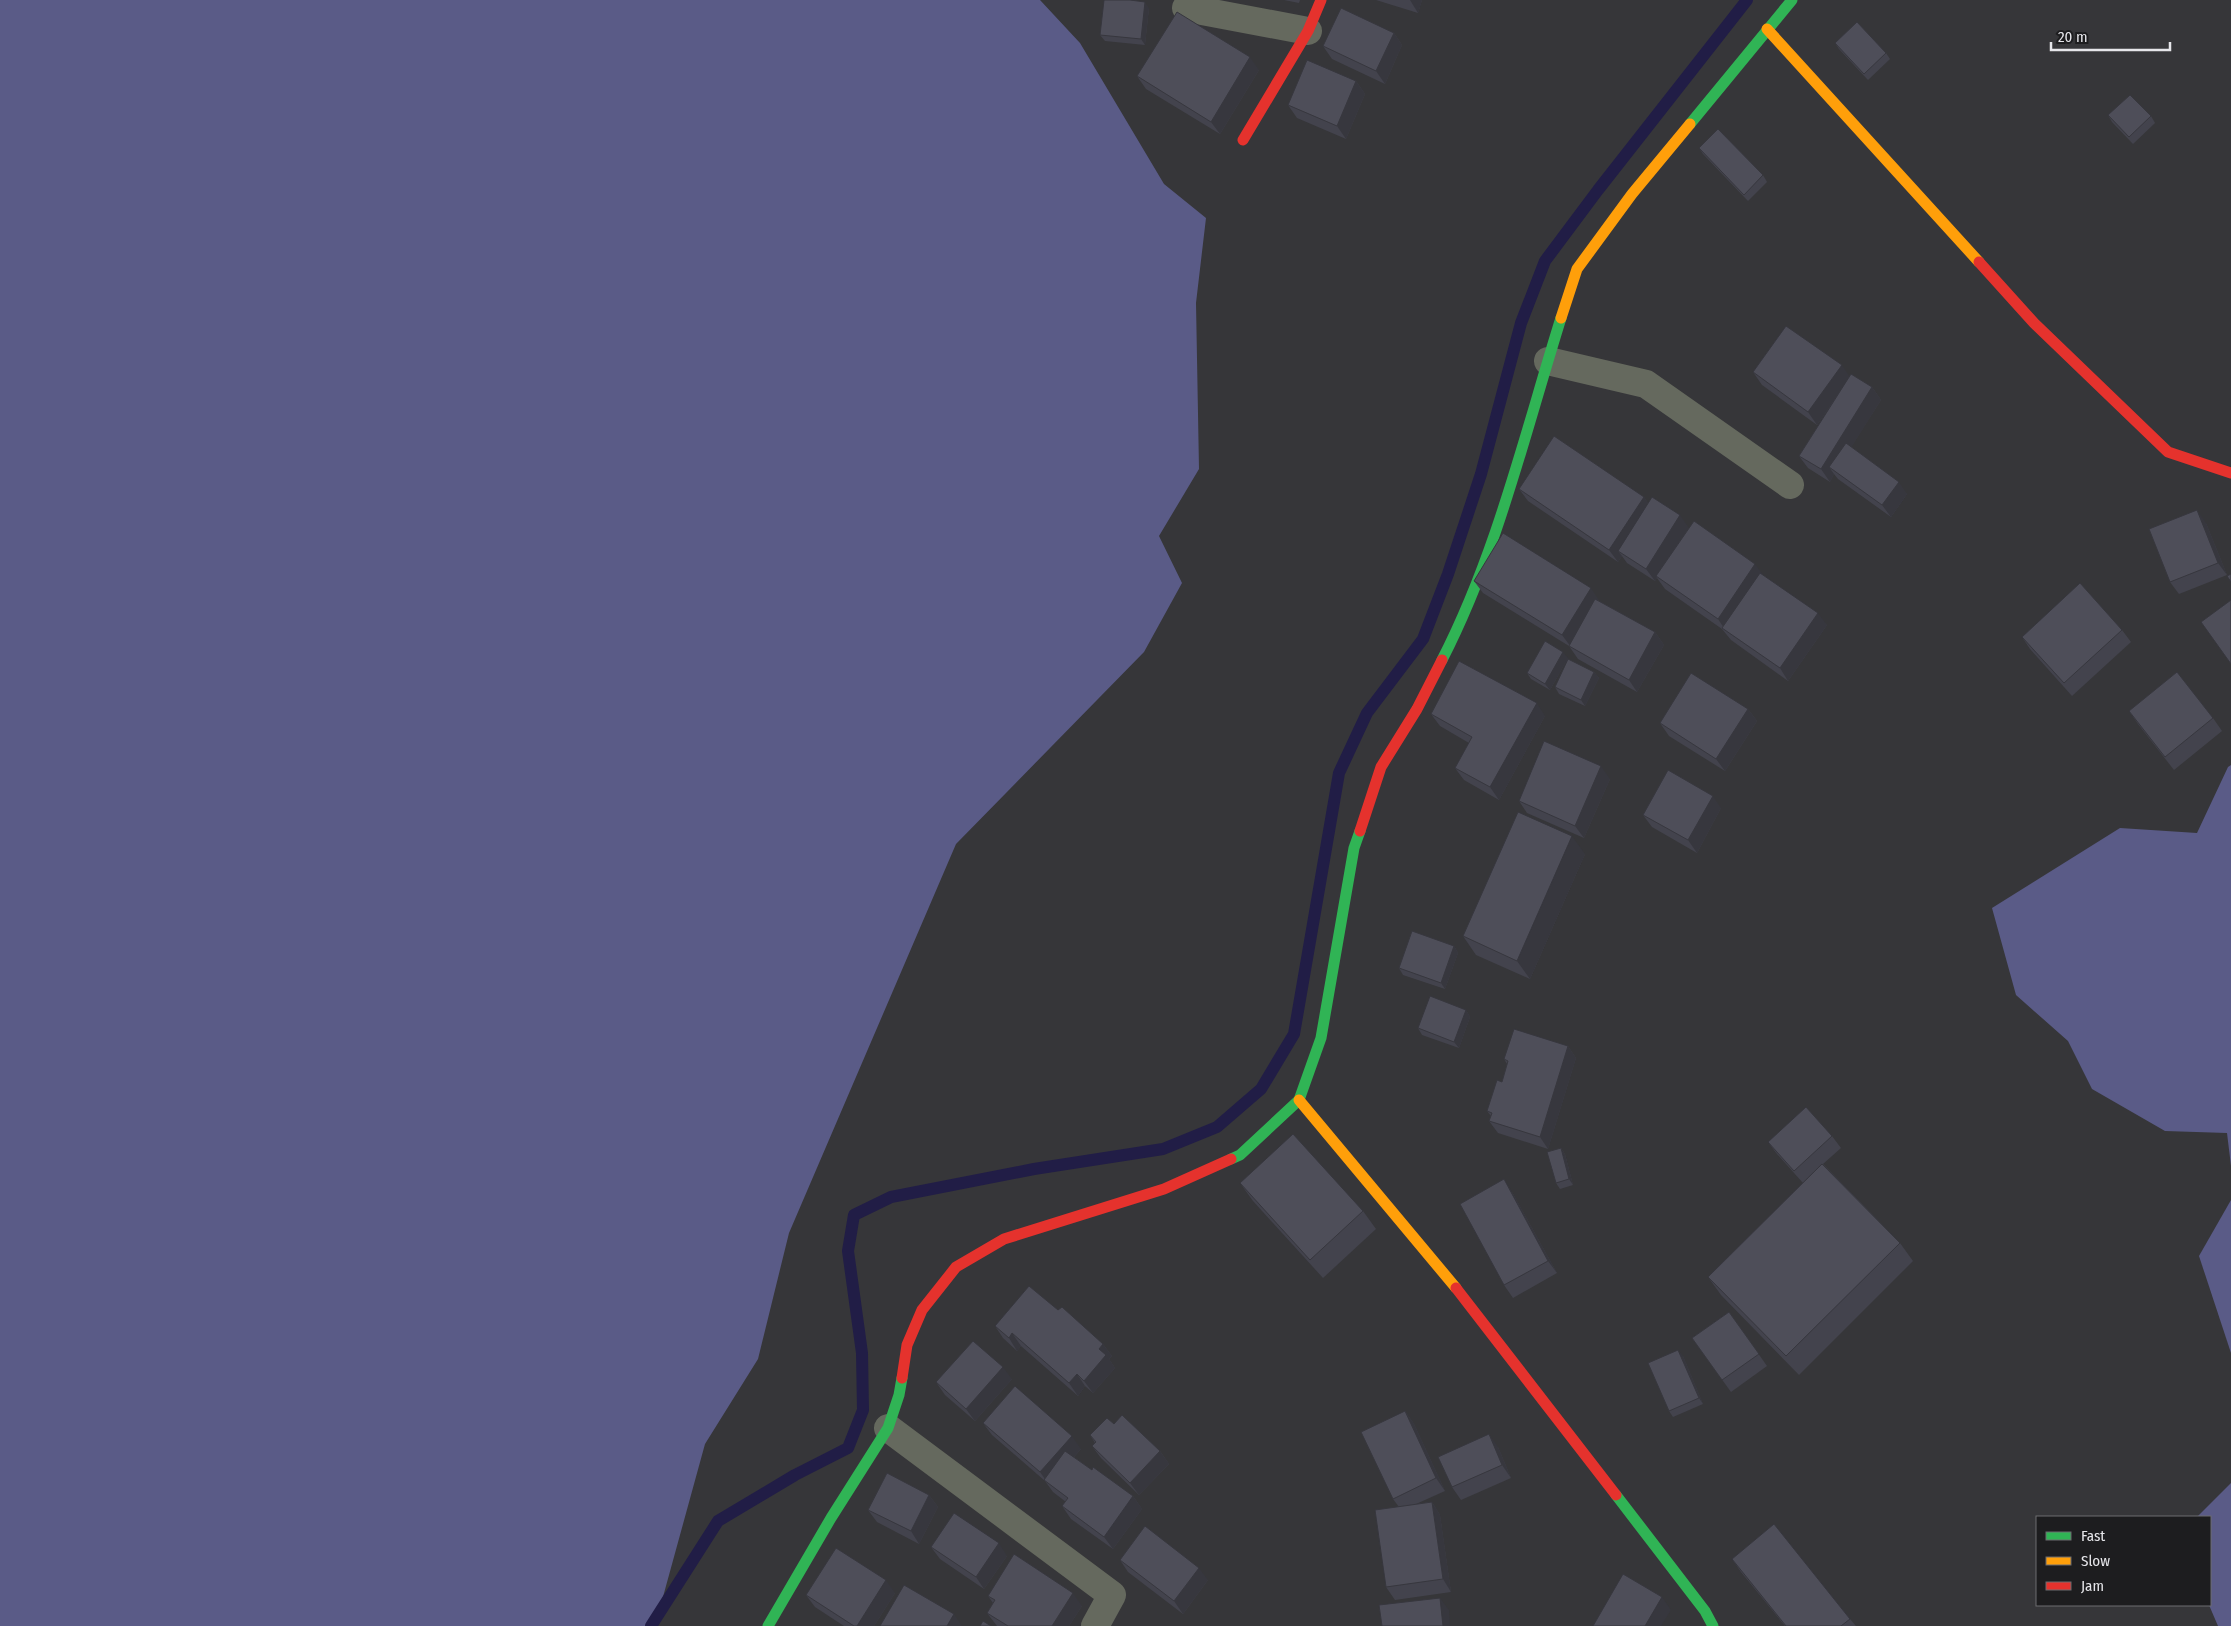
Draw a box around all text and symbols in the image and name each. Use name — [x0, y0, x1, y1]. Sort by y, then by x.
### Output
scale bar — [2051, 20, 2170, 52]
text: 20 m — [2058, 28, 2088, 46]
legend — [2036, 1516, 2211, 1606]
text: Fast — [2081, 1527, 2105, 1545]
text: Slow — [2081, 1552, 2110, 1570]
text: Jam — [2081, 1577, 2104, 1595]

